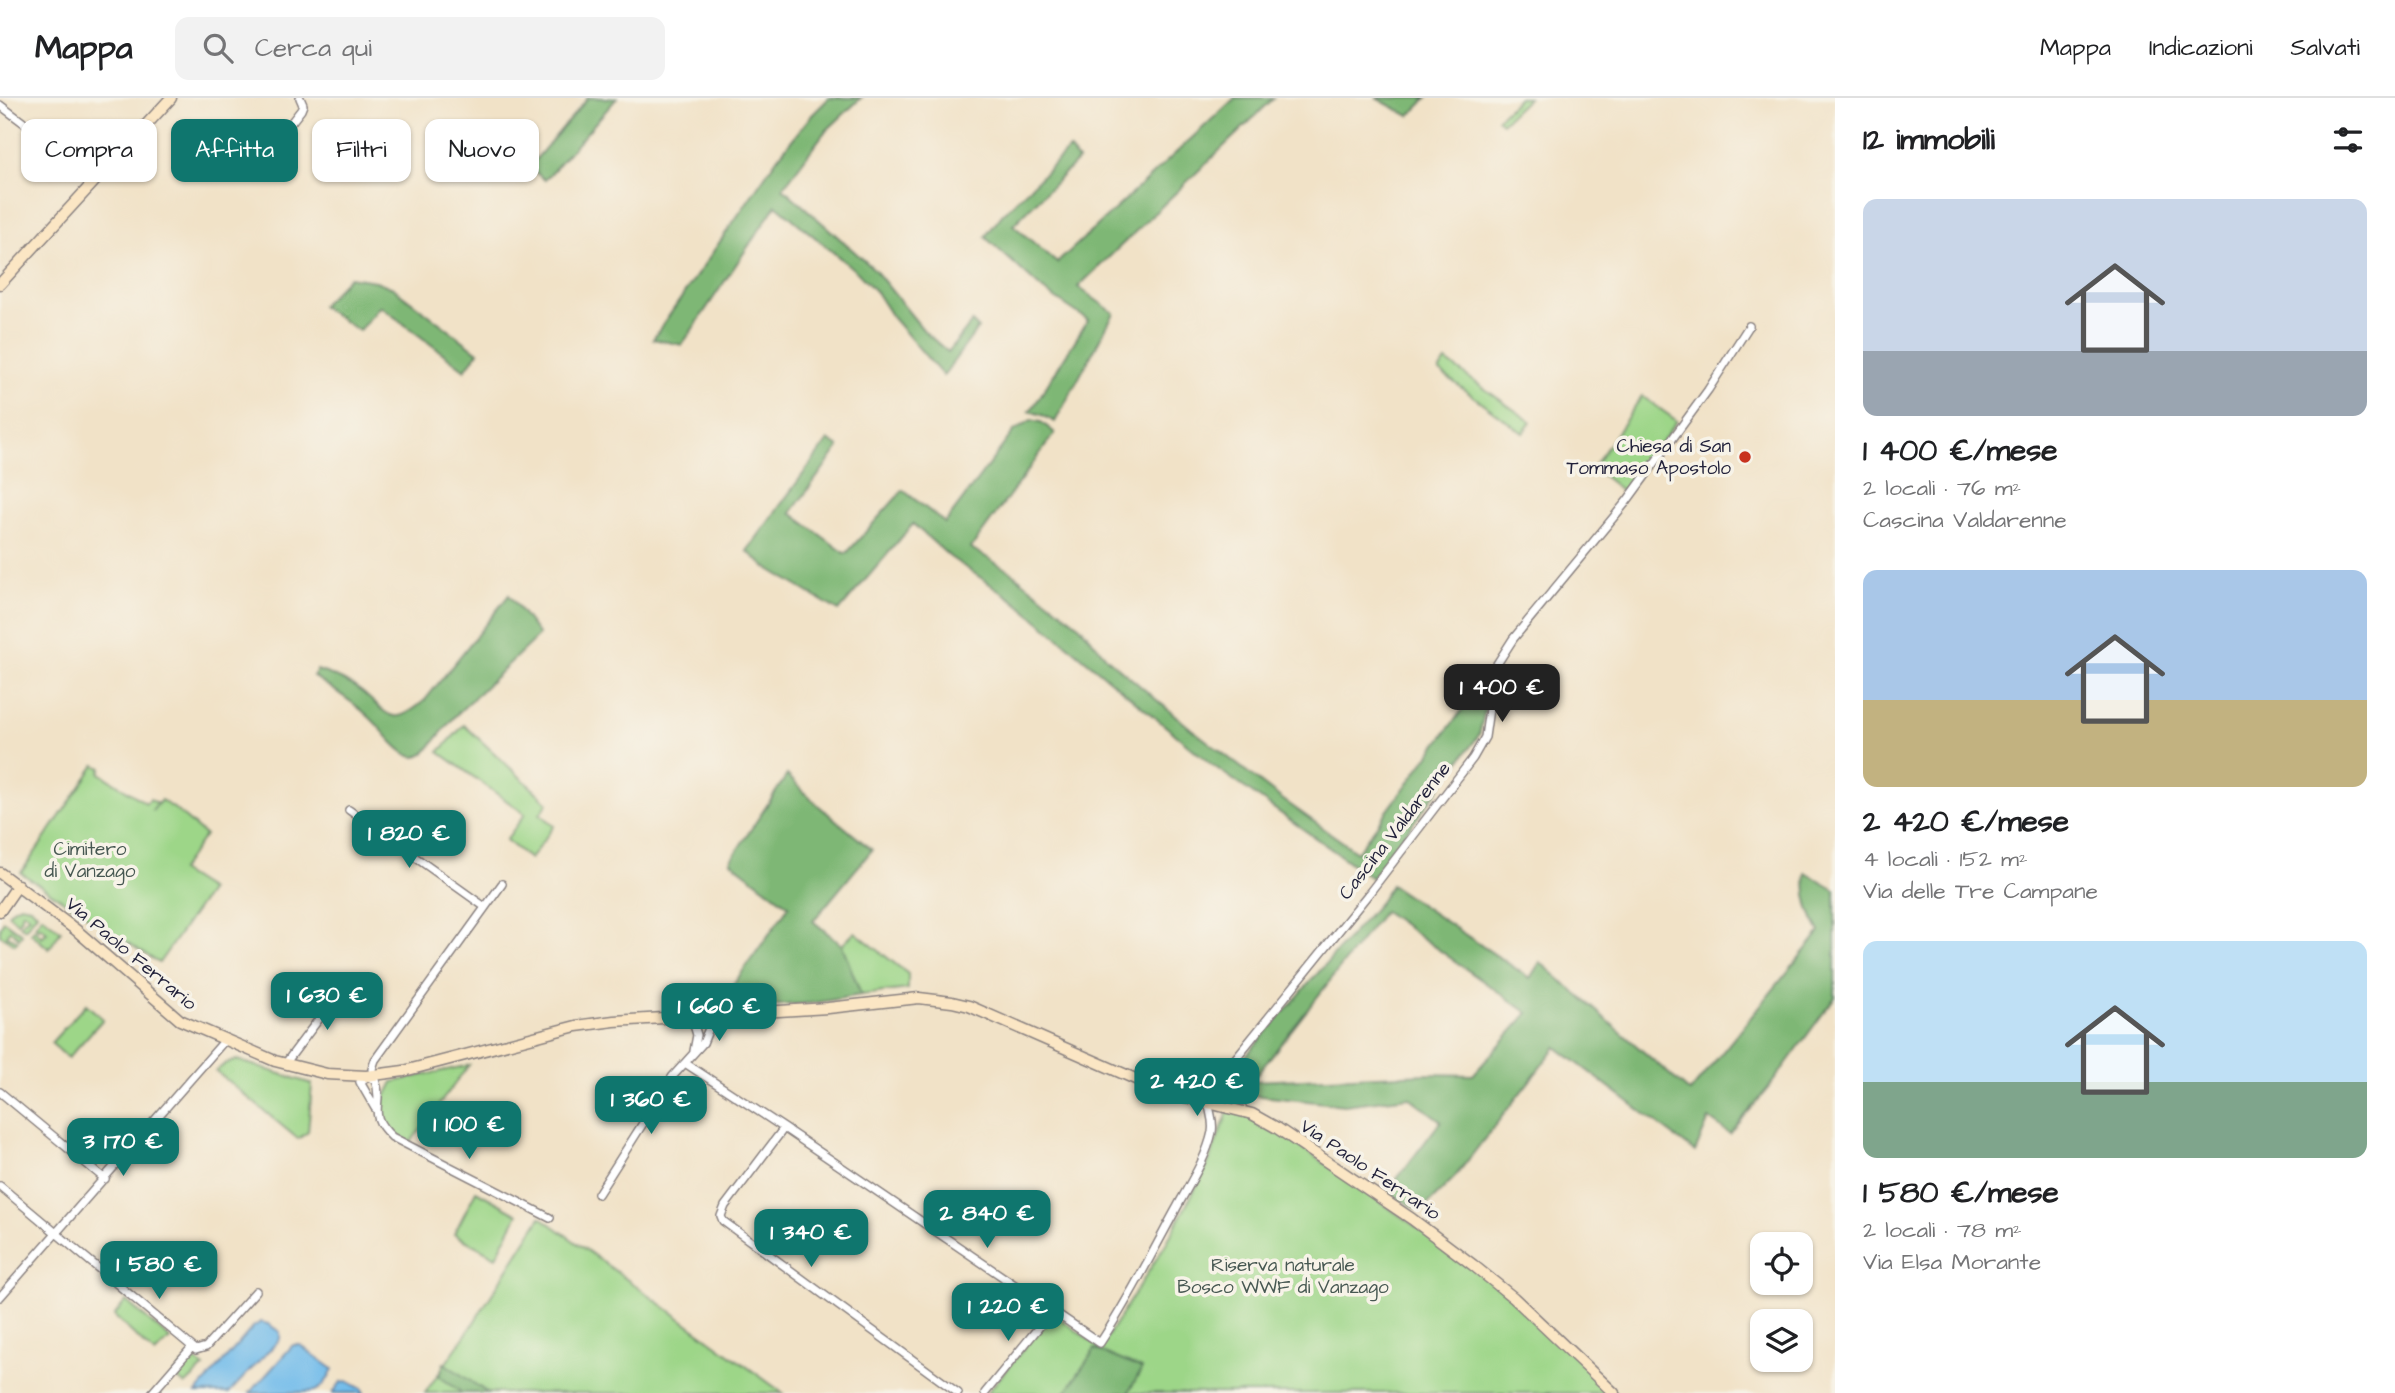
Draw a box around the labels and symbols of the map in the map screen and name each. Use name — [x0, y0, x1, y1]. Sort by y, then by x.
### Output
place label: Chiesa di San Tommaso Apostolo — [1566, 433, 1731, 482]
marker: Chiesa di San Tommaso Apostolo — [1737, 449, 1753, 465]
pin: 1 400 € — [1437, 664, 1567, 724]
street label: Cascina Valdarenne — [1333, 756, 1457, 906]
pin: 1 820 € — [344, 810, 474, 870]
park label: Cimitero di Vanzago — [45, 836, 136, 886]
street label: Via Paolo Ferrario — [60, 891, 203, 1017]
pin: 1 630 € — [262, 972, 392, 1032]
pin: 1 660 € — [654, 984, 784, 1043]
pin: 2 420 € — [1132, 1058, 1262, 1118]
pin: 1 360 € — [586, 1076, 716, 1136]
pin: 1 100 € — [404, 1102, 534, 1161]
street label: Via Paolo Ferrario — [1294, 1113, 1446, 1227]
pin: 3 170 € — [58, 1118, 188, 1178]
pin: 2 840 € — [922, 1190, 1052, 1250]
pin: 1 340 € — [746, 1210, 876, 1269]
pin: 1 580 € — [94, 1242, 224, 1301]
park label: Riserva naturale Bosco WWF di Vanzago — [1177, 1252, 1389, 1302]
pin: 1 220 € — [943, 1284, 1073, 1343]

